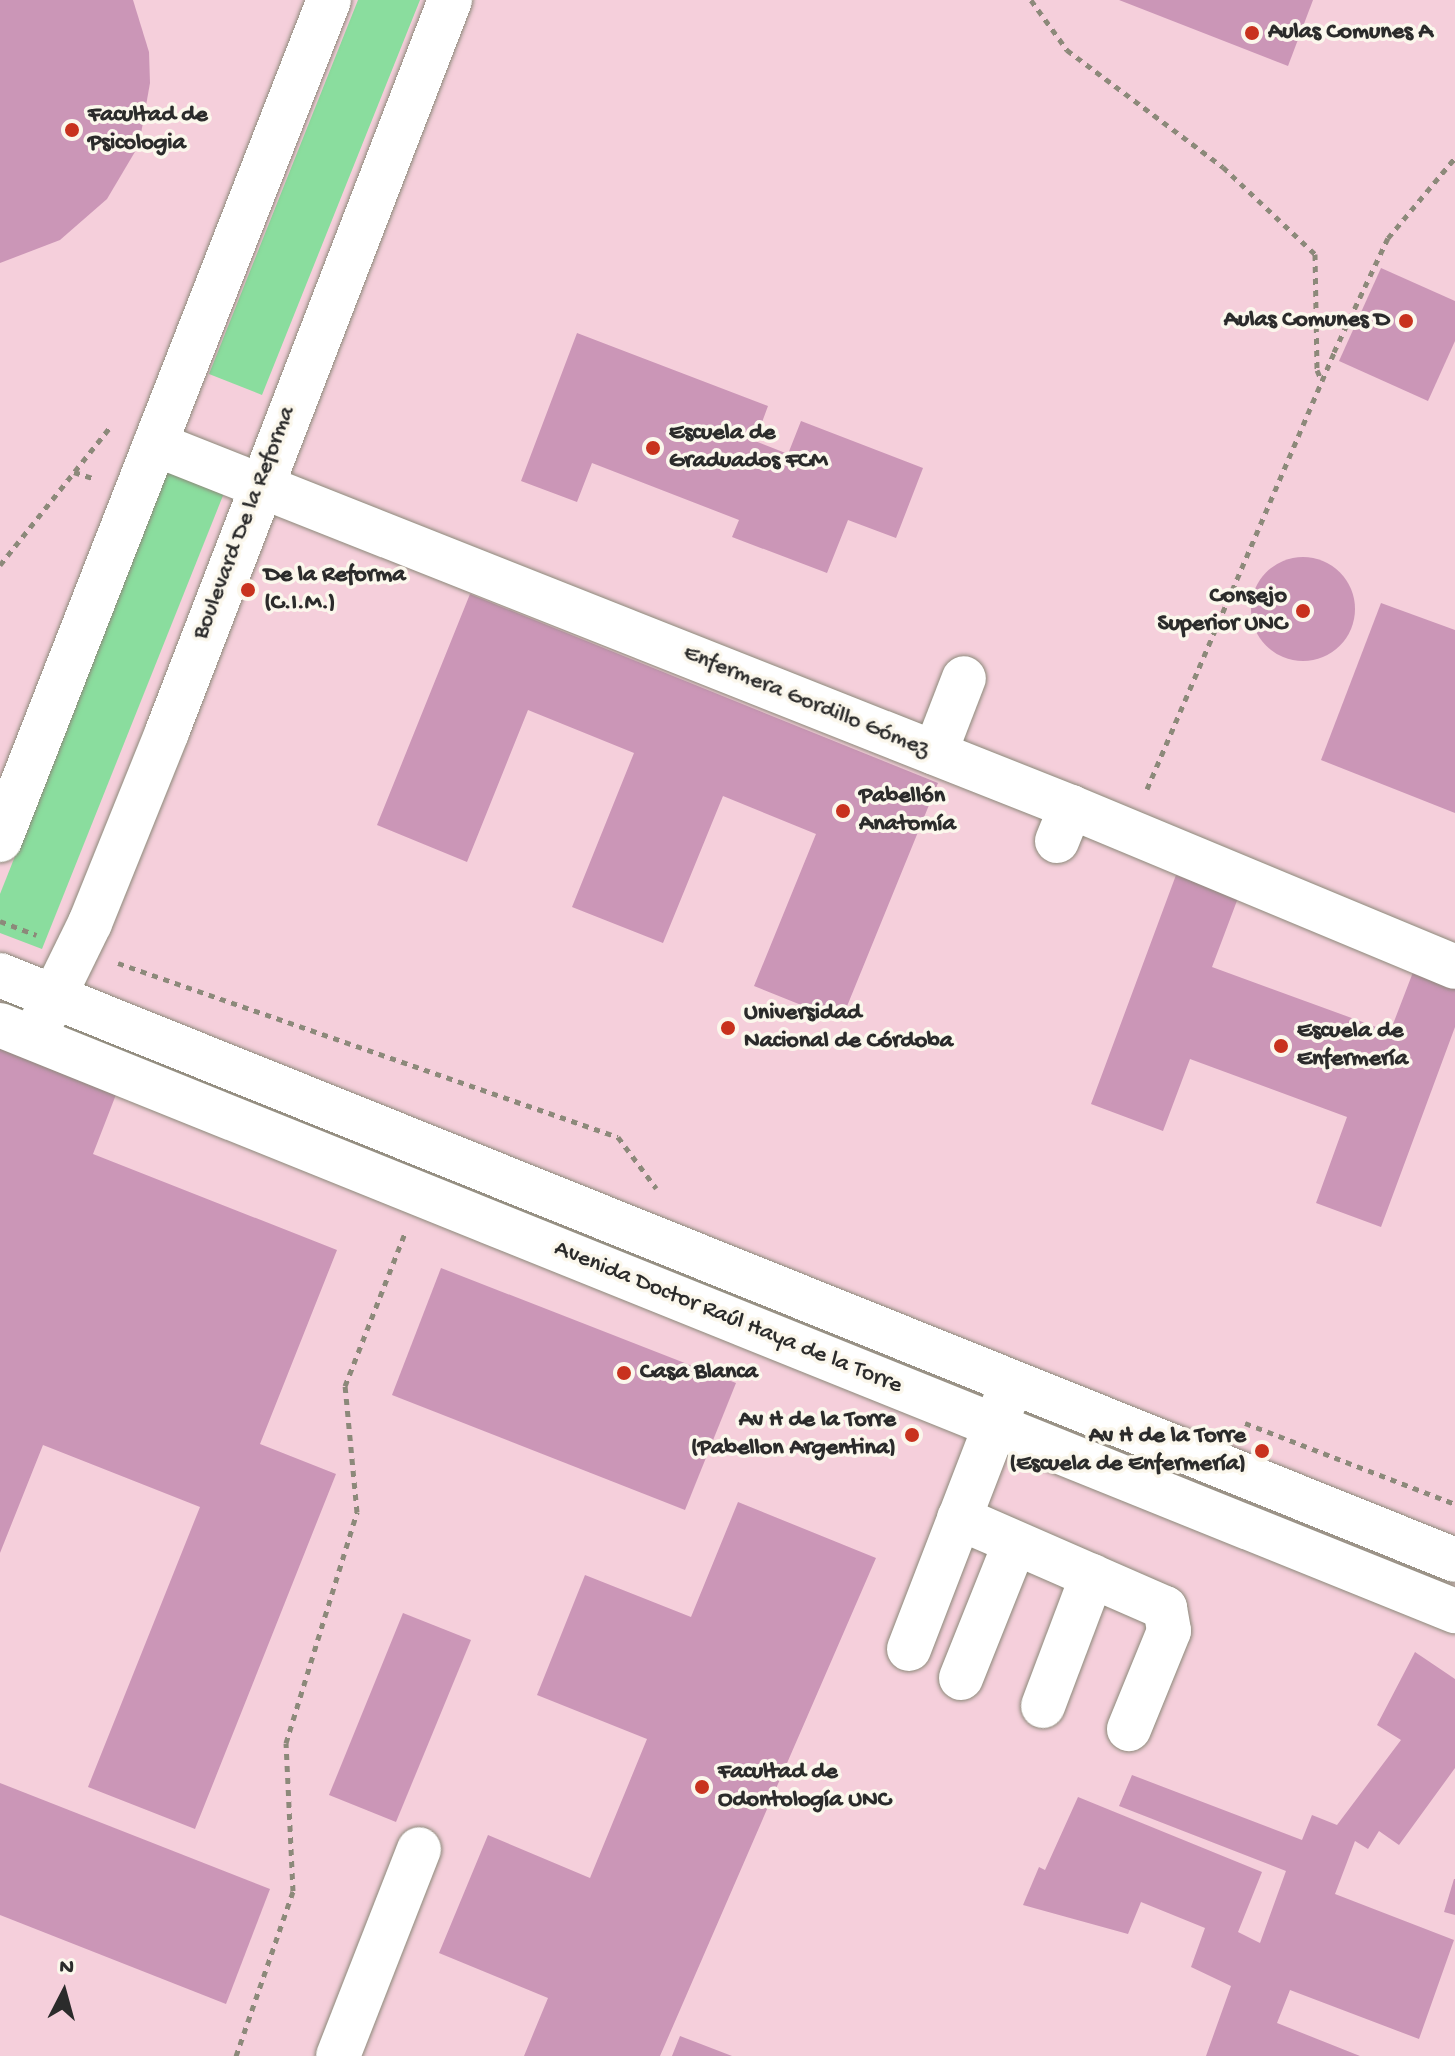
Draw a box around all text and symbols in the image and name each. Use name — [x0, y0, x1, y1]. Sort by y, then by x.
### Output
place label: Aulas Comunes A — [1268, 19, 1433, 47]
marker: Aulas Comunes A — [1243, 24, 1261, 42]
place label: Facultad de Psicologia — [88, 102, 208, 158]
marker: Facultad de Psicologia — [63, 121, 81, 139]
place label: Aulas Comunes D — [1224, 307, 1390, 335]
marker: Aulas Comunes D — [1397, 312, 1415, 330]
street label: Boulevard De la Reforma — [187, 402, 303, 644]
place label: Escuela de Graduados FCM — [669, 420, 828, 476]
marker: Escuela de Graduados FCM — [644, 439, 662, 457]
place label: De la Reforma (C.I.M.) — [264, 562, 406, 618]
marker: De la Reforma (C.I.M.) — [239, 581, 257, 599]
place label: Consejo Superior UNC — [1158, 583, 1287, 639]
marker: Consejo Superior UNC — [1294, 602, 1312, 620]
street label: Enfermera Gordillo Gómez — [679, 639, 933, 765]
place label: Pabellón Anatomía — [859, 783, 956, 839]
marker: Pabellón Anatomía — [834, 802, 852, 820]
place label: Universidad Nacional de Córdoba — [744, 1000, 953, 1056]
place label: Escuela de Enfermería — [1297, 1018, 1408, 1074]
marker: Universidad Nacional de Córdoba — [719, 1019, 737, 1037]
marker: Escuela de Enfermería — [1272, 1037, 1290, 1055]
street label: Avenida Doctor Raúl Haya de la Torre — [550, 1235, 906, 1401]
place label: Casa Blanca — [640, 1359, 758, 1387]
marker: Casa Blanca — [615, 1364, 633, 1382]
place label: Av H de la Torre (Pabellon Argentina) — [691, 1407, 896, 1463]
place label: Av H de la Torre (Escuela de Enfermería) — [1009, 1423, 1246, 1479]
marker: Av H de la Torre (Pabellon Argentina) — [903, 1426, 921, 1444]
marker: Av H de la Torre (Escuela de Enfermería) — [1253, 1442, 1271, 1460]
place label: Facultad de Odontología UNC — [718, 1759, 891, 1815]
marker: Facultad de Odontología UNC — [693, 1778, 711, 1796]
north arrow — [24, 1952, 104, 2032]
text: N — [58, 1954, 75, 1982]

